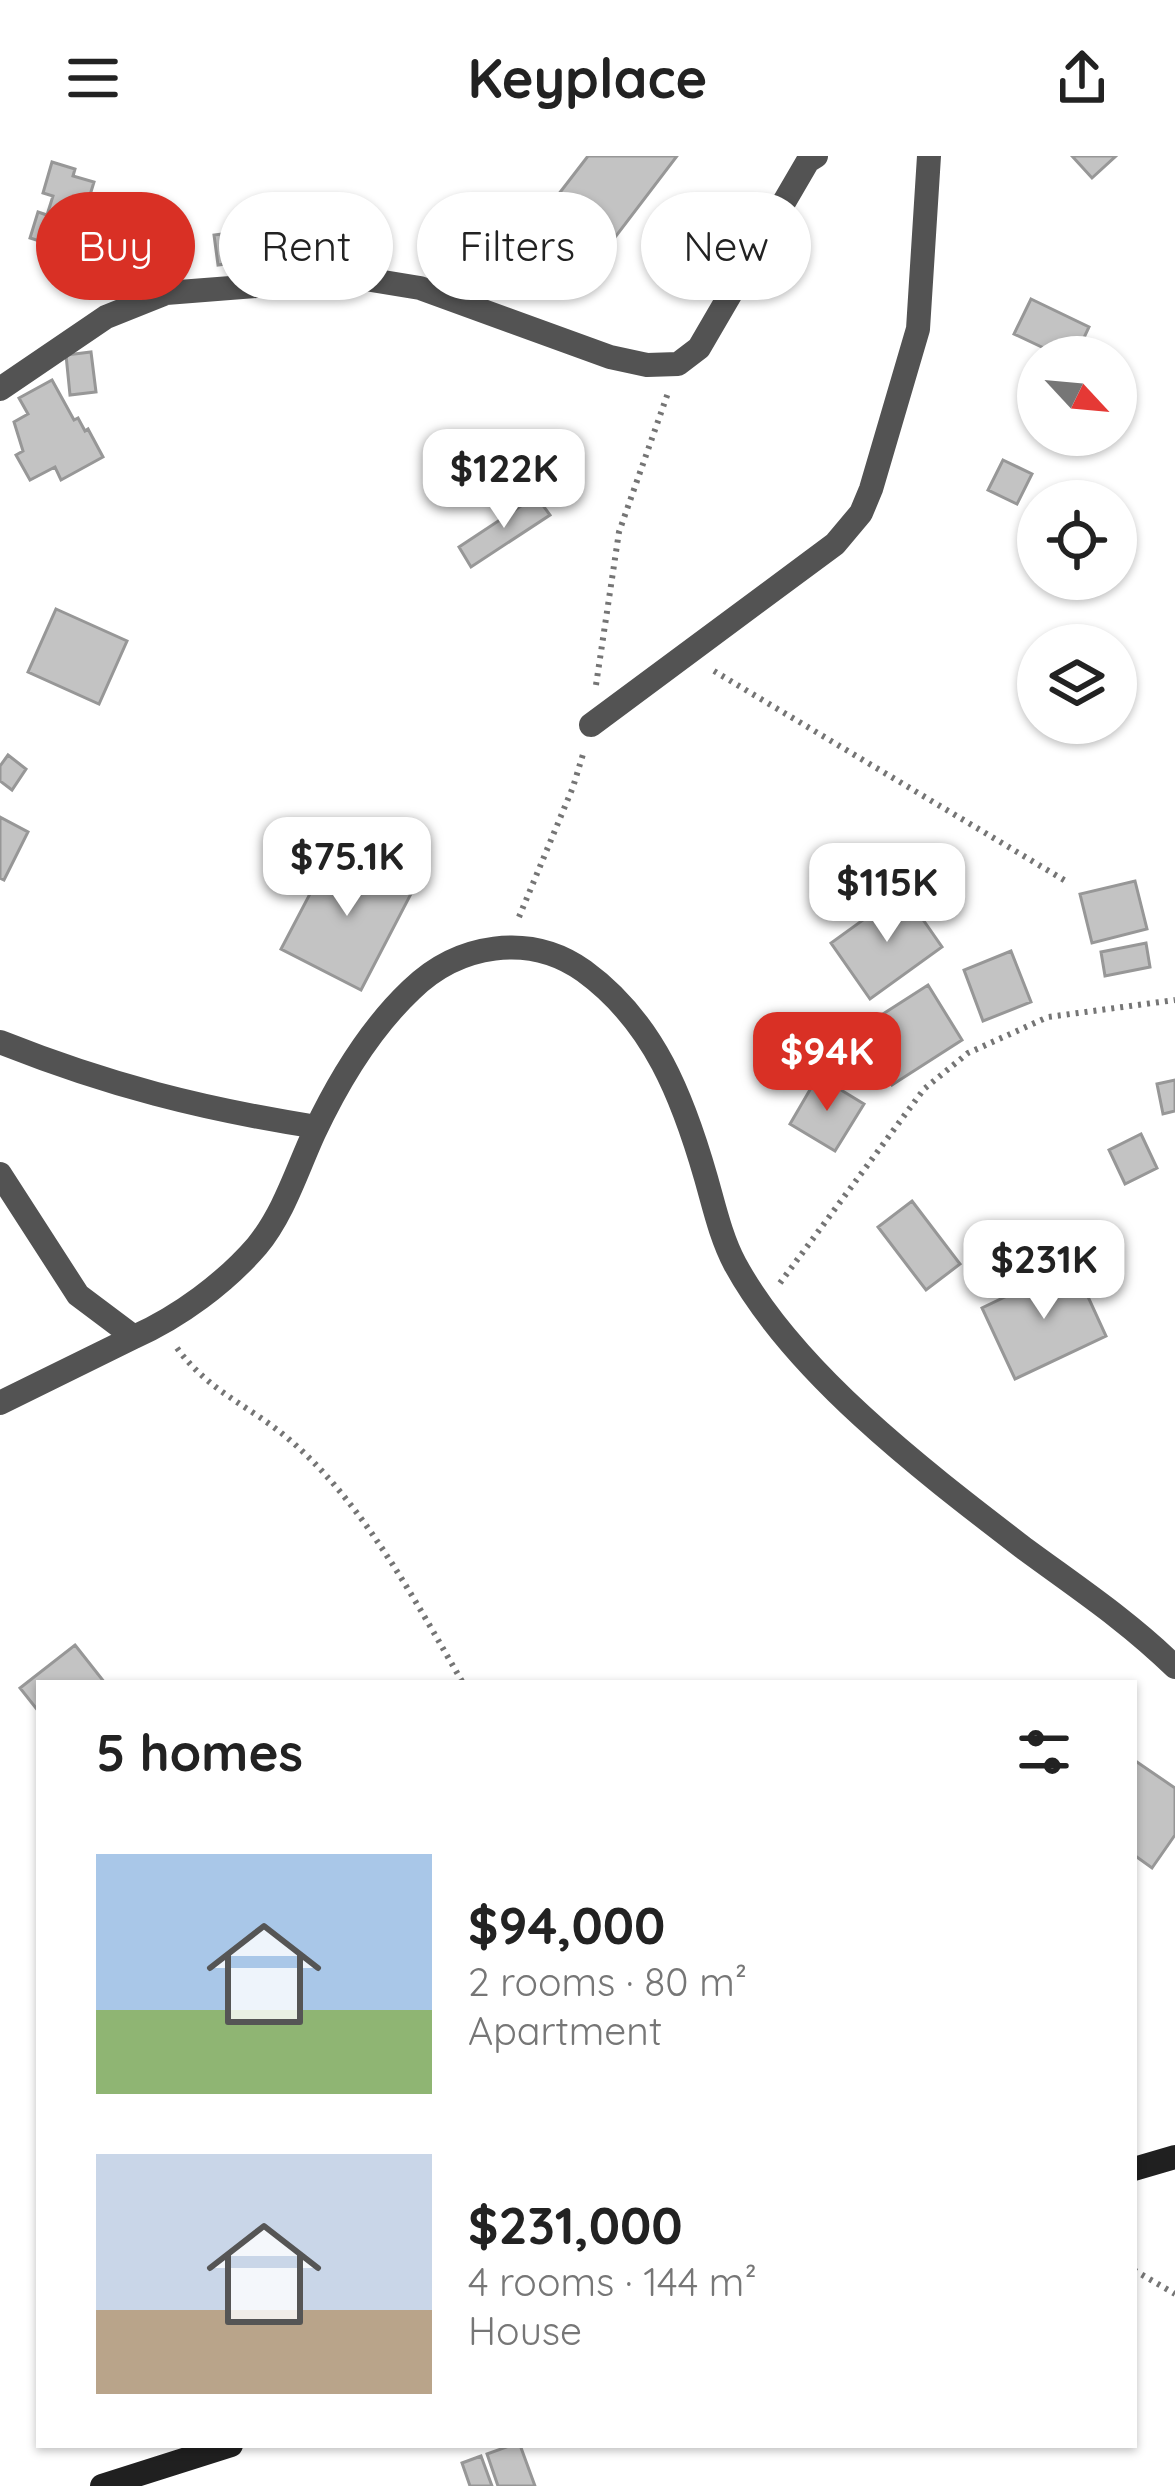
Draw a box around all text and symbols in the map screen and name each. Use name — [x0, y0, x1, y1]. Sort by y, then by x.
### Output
text: Keyplace — [468, 44, 707, 112]
icon: menu — [60, 45, 126, 111]
icon: share — [1049, 45, 1115, 111]
chip: Buy — [36, 192, 195, 300]
chip: Rent — [219, 192, 393, 300]
chip: Filters — [417, 192, 617, 300]
chip: New — [641, 192, 811, 300]
north arrow — [1017, 336, 1137, 456]
map controls — [1017, 336, 1137, 744]
pin: $122K — [420, 429, 588, 531]
text: $122K — [450, 443, 558, 492]
button: locate — [1017, 480, 1137, 600]
button: layers — [1017, 624, 1137, 744]
pin: $75.1K — [249, 817, 445, 919]
text: $75.1K — [290, 831, 404, 880]
pin: $115K — [803, 843, 971, 945]
text: $115K — [836, 857, 938, 906]
pin: $94K — [756, 1012, 898, 1114]
text: $94K — [780, 1026, 874, 1075]
pin: $231K — [960, 1220, 1128, 1322]
text: $231K — [990, 1234, 1098, 1283]
icon: filters — [1011, 1719, 1077, 1785]
text: 5 homes — [96, 1720, 303, 1784]
text: $94,000 — [468, 1893, 665, 1957]
icon: home — [192, 1902, 336, 2046]
text: 2 rooms · 80 m² — [468, 1957, 747, 2006]
text: Apartment — [468, 2006, 662, 2055]
text: $231,000 — [468, 2193, 683, 2257]
icon: home — [192, 2202, 336, 2346]
text: 4 rooms · 144 m² — [468, 2257, 757, 2306]
text: House — [468, 2306, 582, 2355]

